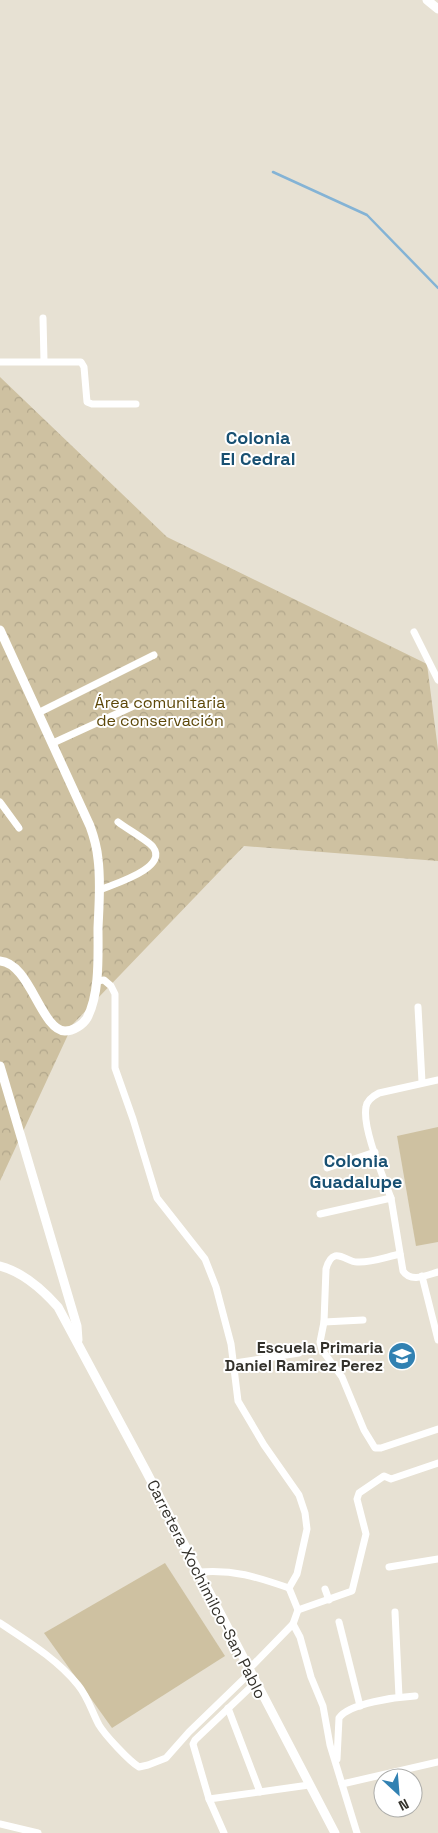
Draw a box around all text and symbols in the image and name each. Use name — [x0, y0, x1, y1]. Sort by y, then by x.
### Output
district label: Colonia El Cedral — [221, 426, 295, 470]
park label: Área comunitaria de conservación — [95, 692, 225, 731]
district label: Colonia Guadalupe — [310, 1149, 402, 1193]
place label: Escuela Primaria Daniel Ramirez Perez — [225, 1337, 383, 1376]
school or university icon: Escuela Primaria Daniel Ramirez Perez — [387, 1341, 417, 1371]
street label: Carretera Xochimilco-San Pablo — [142, 1476, 271, 1702]
north arrow — [373, 1768, 423, 1818]
text: N — [396, 1795, 412, 1815]

